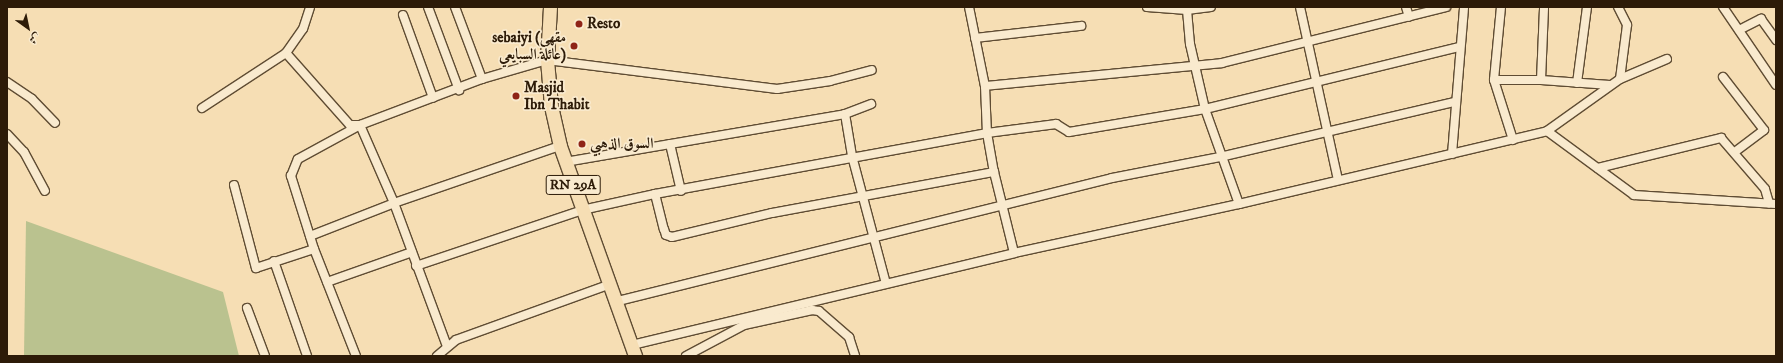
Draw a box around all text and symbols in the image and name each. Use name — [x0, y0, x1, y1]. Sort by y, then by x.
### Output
north arrow — [8, 8, 48, 48]
place label: Resto — [587, 15, 620, 33]
marker: Resto — [574, 19, 584, 29]
place label: sebaiyi (مقهى عائلة السبايعي) — [492, 28, 566, 63]
text: ش — [26, 29, 43, 47]
marker: sebaiyi (مقهى عائلة السبايعي) — [569, 41, 579, 51]
place label: Masjid Ibn Thabit — [524, 78, 589, 113]
marker: Masjid Ibn Thabit — [511, 91, 521, 101]
place label: السوق الذهبي — [590, 135, 653, 153]
marker: السوق الذهبي — [577, 139, 587, 149]
road number: RN 29A — [545, 173, 601, 197]

